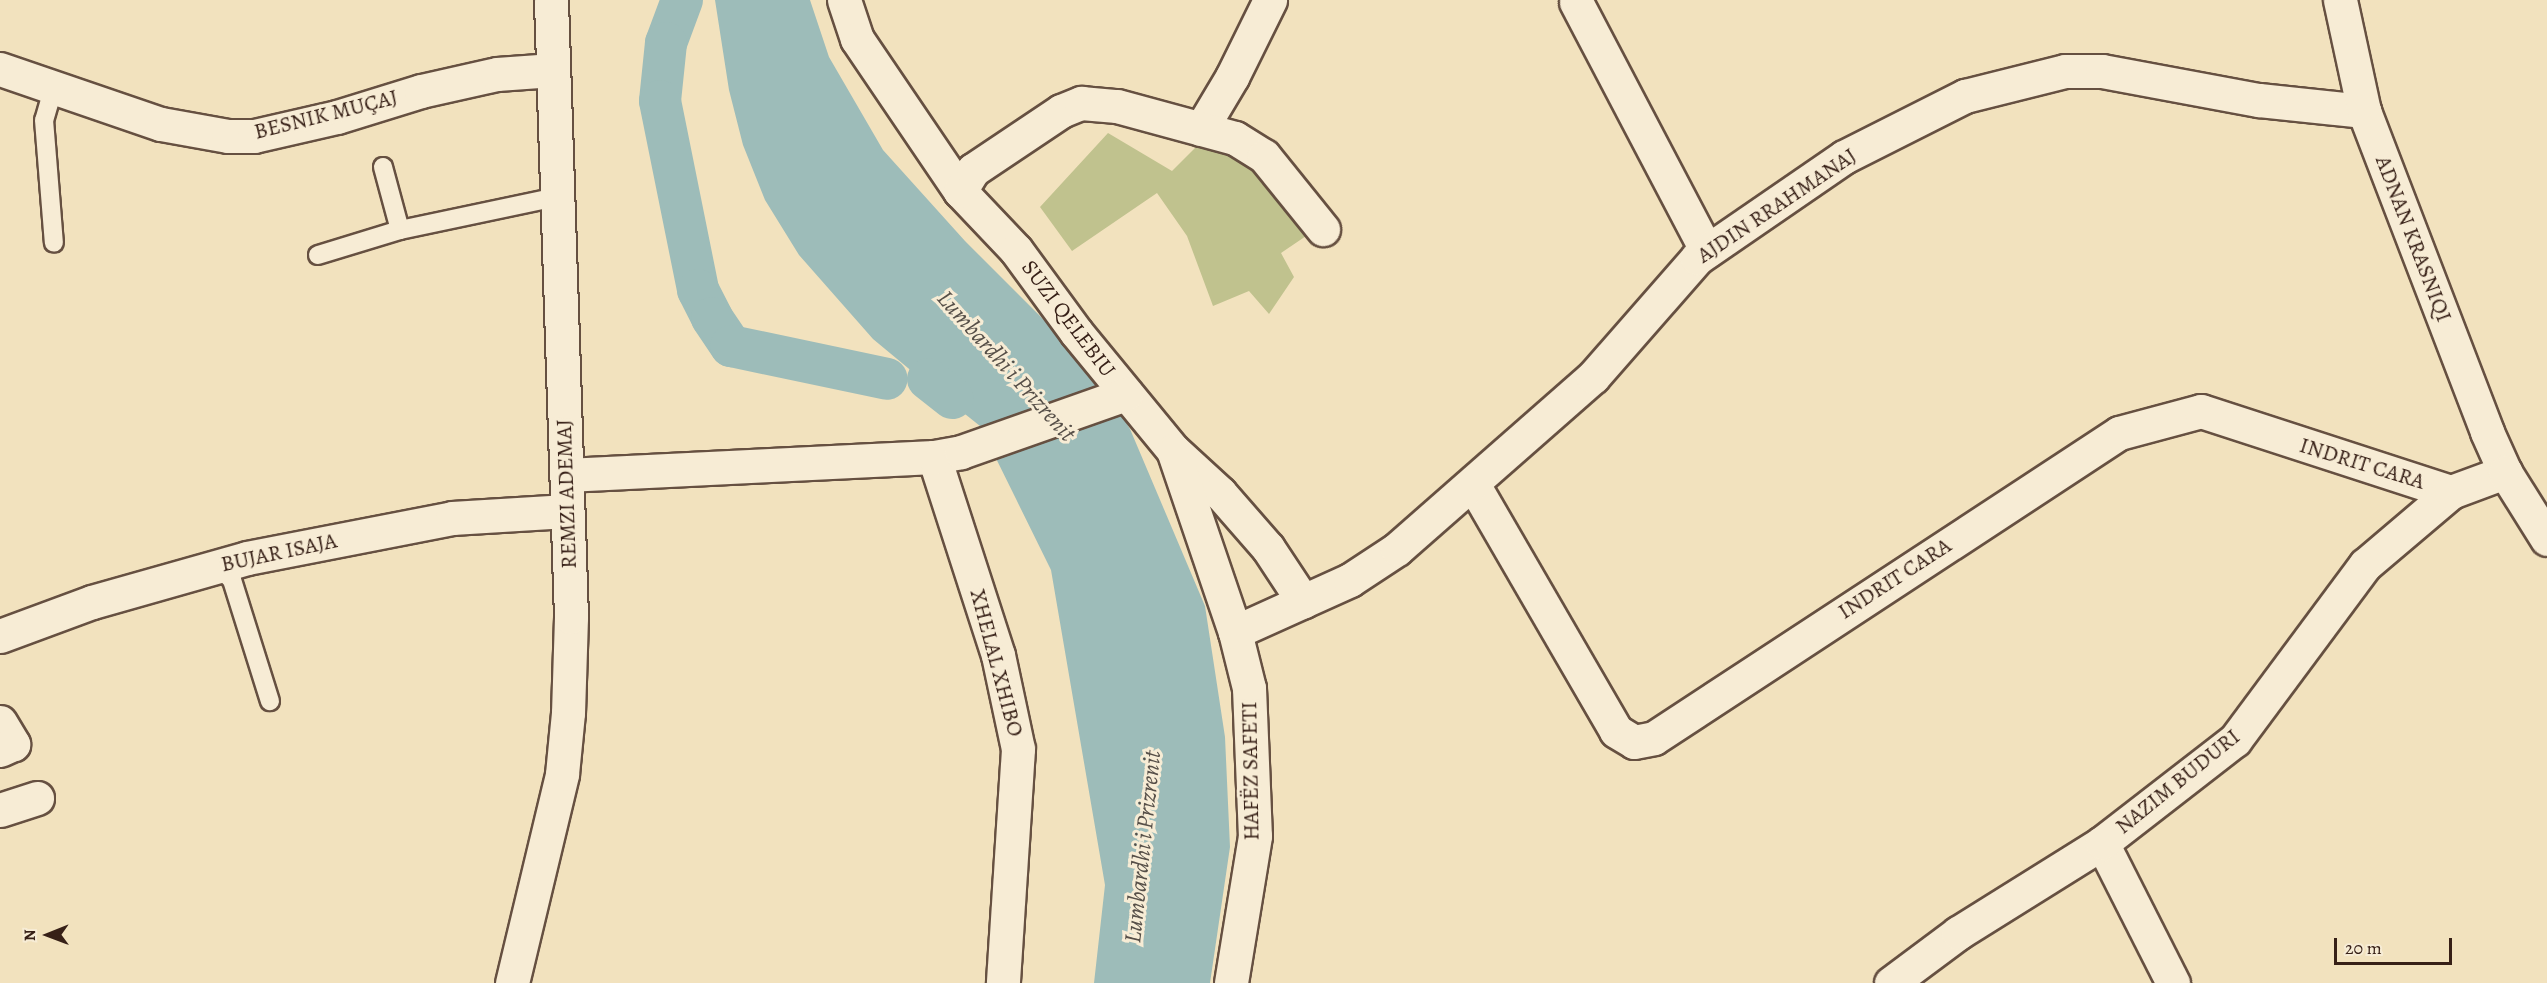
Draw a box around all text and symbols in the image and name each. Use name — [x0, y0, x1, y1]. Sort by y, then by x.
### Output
street label: BESNIK MUÇAJ — [252, 84, 400, 146]
street label: AJDIN RRAHMANAJ — [1692, 143, 1862, 269]
street label: ADNAN KRASNIQI — [2369, 152, 2457, 326]
street label: SUZI QELEBIU — [1015, 255, 1121, 383]
water label: Lumbardhi i Prizrenit — [931, 285, 1081, 447]
street label: REMZI ADEMAJ — [551, 419, 583, 569]
street label: INDRIT CARA — [2296, 432, 2428, 496]
street label: BUJAR ISAJA — [219, 528, 339, 578]
street label: INDRIT CARA — [1834, 533, 1956, 625]
street label: XHELAL XHIBO — [964, 586, 1028, 740]
street label: HAFËZ SAFETI — [1237, 701, 1265, 841]
street label: NAZIM BUDURI — [2111, 724, 2245, 840]
water label: Lumbardhi i Prizrenit — [1119, 749, 1167, 945]
north arrow — [18, 905, 78, 965]
scale bar — [2337, 926, 2456, 964]
text: N — [19, 929, 41, 941]
text: 20 m — [2345, 936, 2382, 960]

